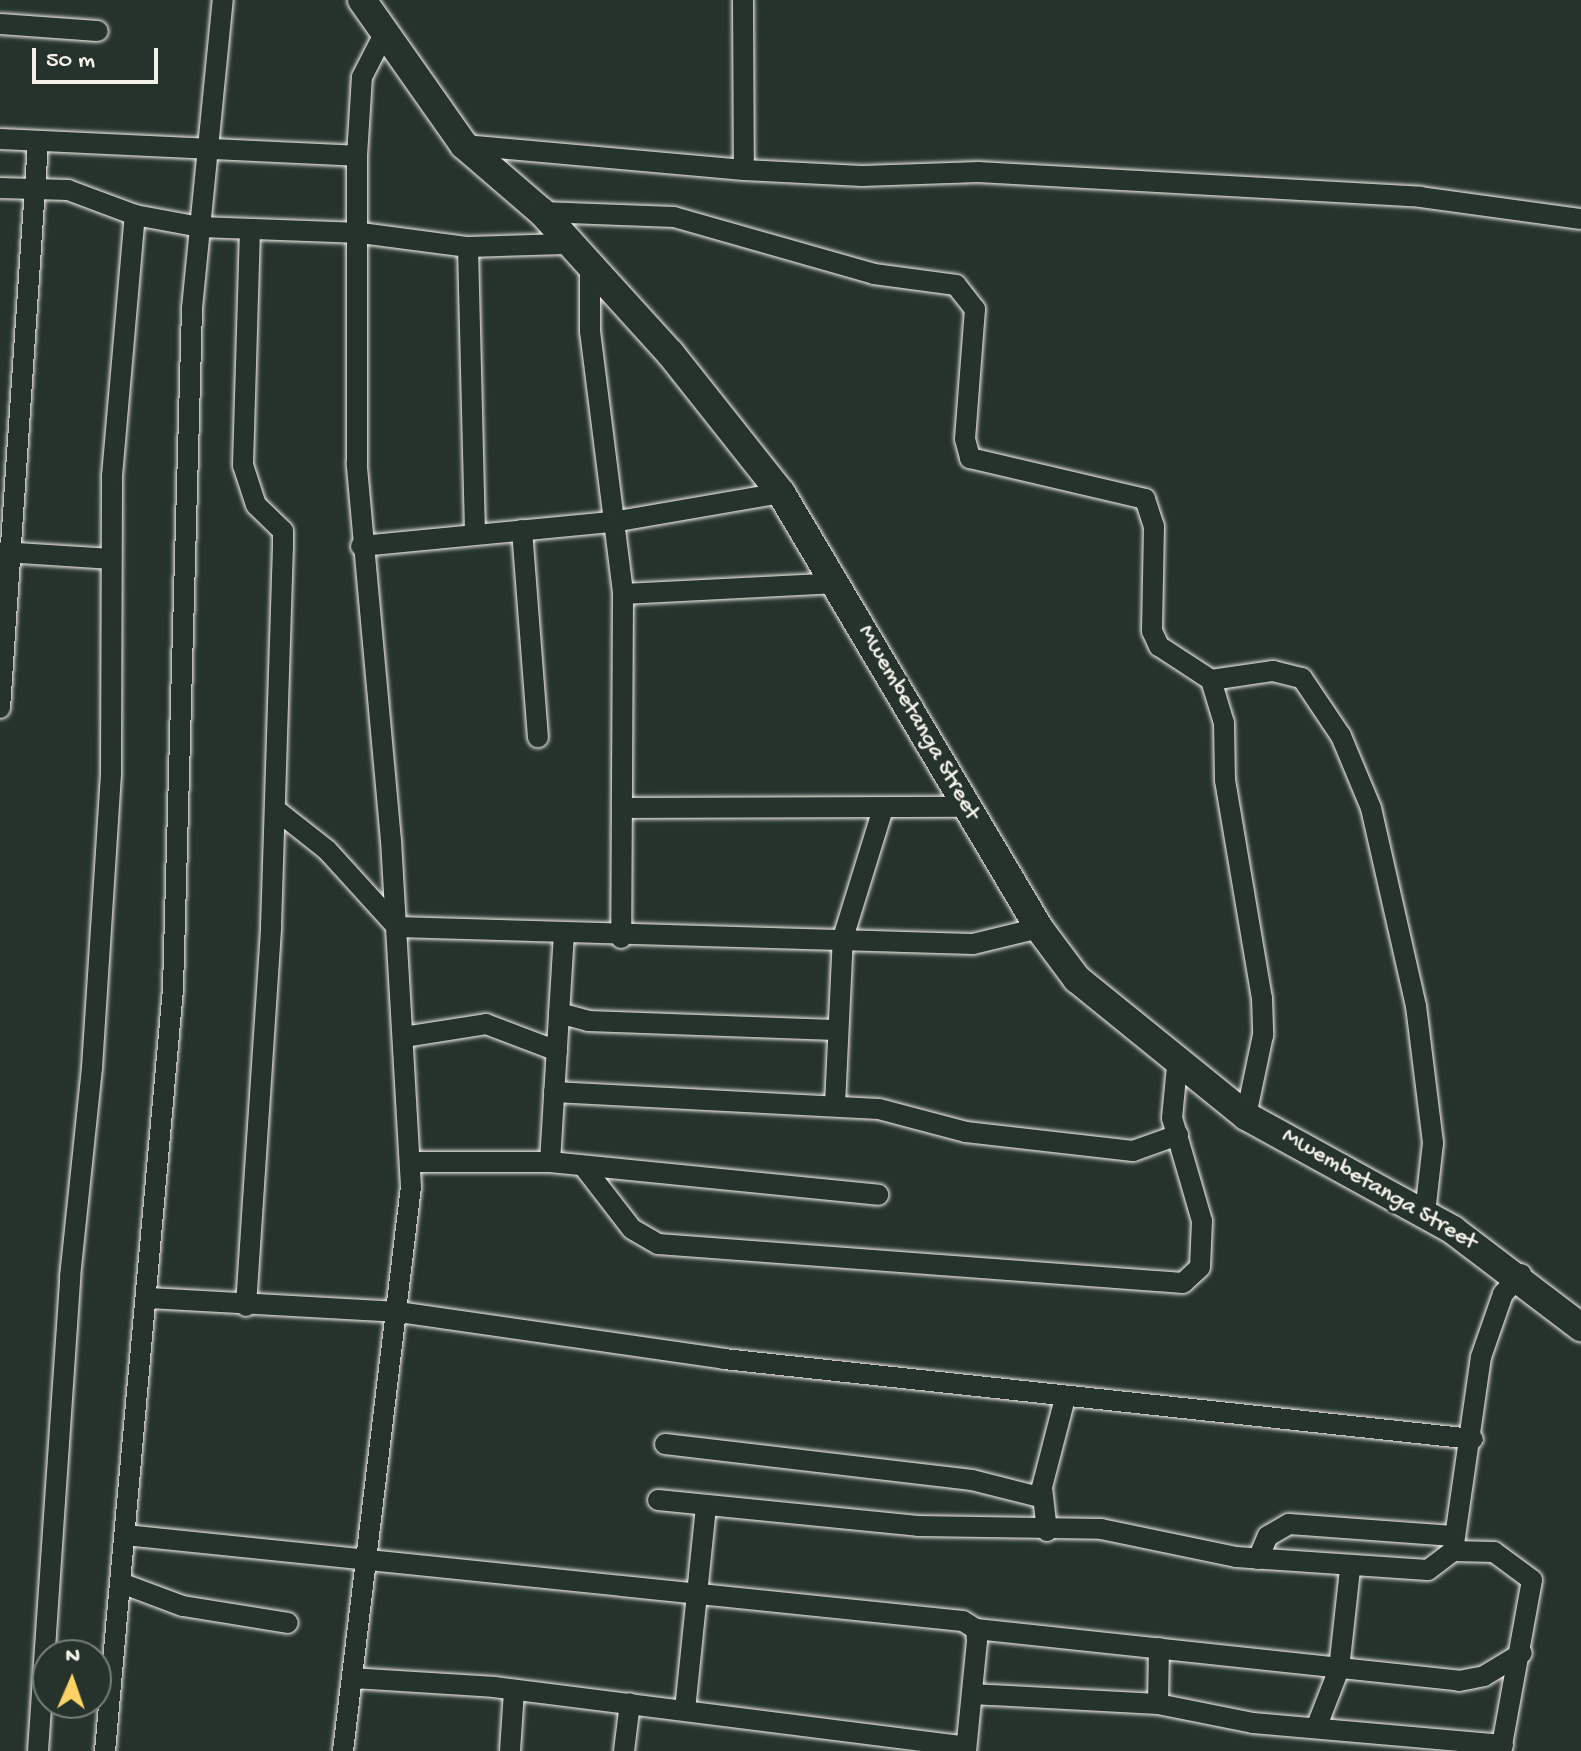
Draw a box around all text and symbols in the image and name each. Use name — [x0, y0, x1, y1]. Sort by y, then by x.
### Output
scale bar — [36, 32, 162, 82]
text: 50 m — [46, 47, 95, 76]
street label: Mwembetanga Street — [850, 620, 986, 826]
street label: Mwembetanga Street — [1276, 1122, 1482, 1258]
north arrow — [32, 1639, 112, 1719]
text: N — [65, 1644, 80, 1670]

